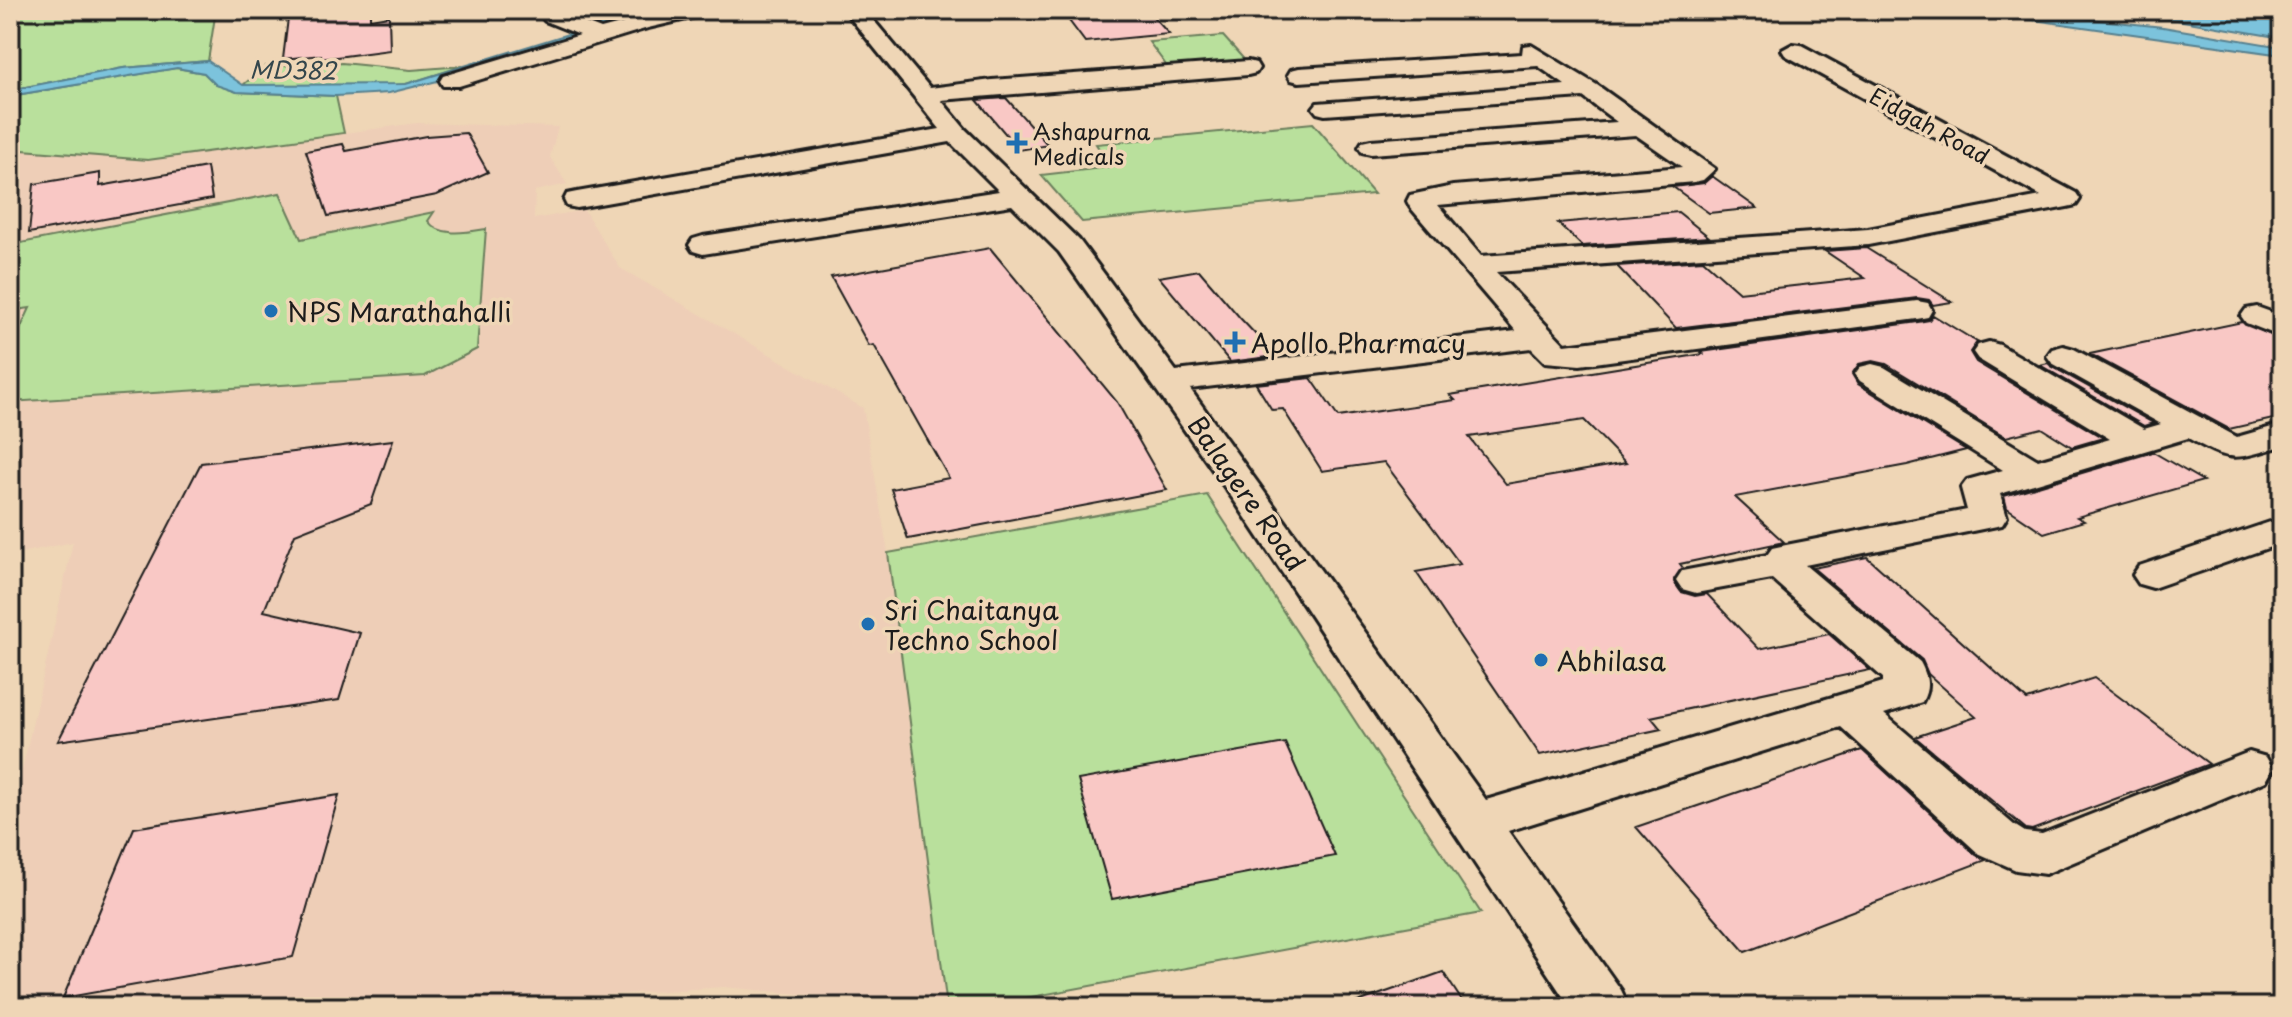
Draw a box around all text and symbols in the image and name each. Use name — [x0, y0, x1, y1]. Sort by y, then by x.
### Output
water label: MD382 — [249, 50, 338, 88]
street label: Eidgah Road — [1864, 78, 1996, 172]
place label: Ashapurna Medicals — [1033, 114, 1151, 172]
marker: Ashapurna Medicals — [1008, 134, 1026, 152]
place label: NPS Marathahalli — [287, 292, 511, 331]
marker: NPS Marathahalli — [262, 302, 280, 320]
place label: Apollo Pharmacy — [1251, 323, 1466, 362]
marker: Apollo Pharmacy — [1226, 333, 1244, 351]
street label: Balagere Road — [1179, 407, 1315, 579]
place label: Sri Chaitanya Techno School — [884, 590, 1059, 659]
marker: Sri Chaitanya Techno School — [859, 615, 877, 633]
place label: Abhilasa — [1557, 641, 1666, 680]
marker: Abhilasa — [1532, 651, 1550, 669]

